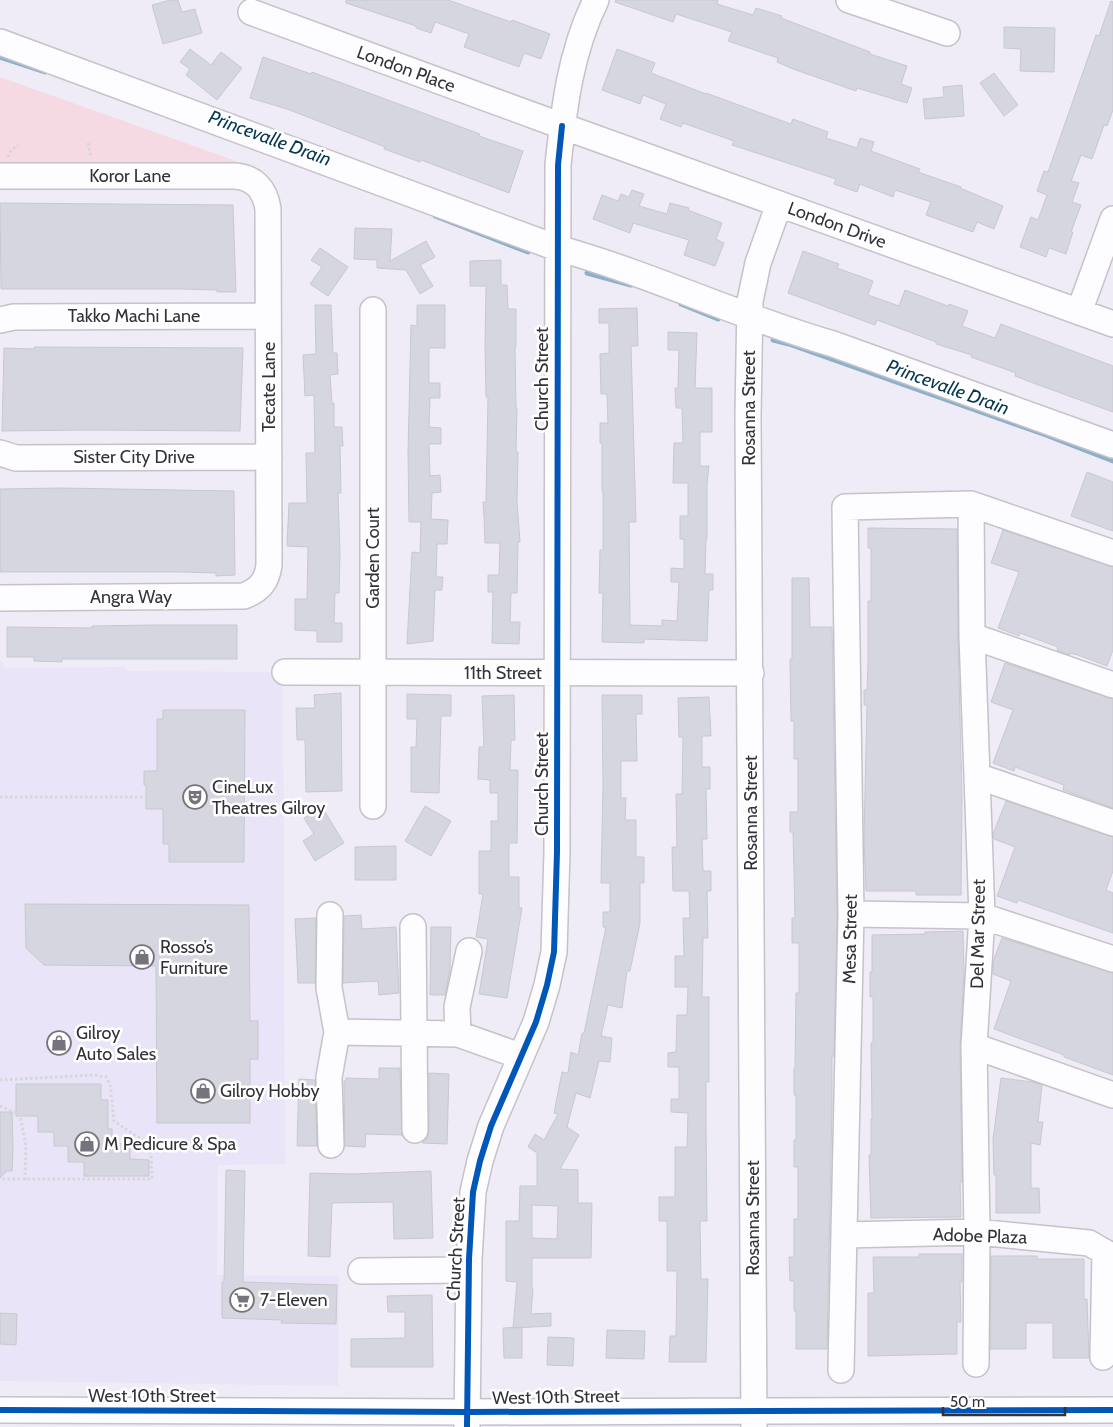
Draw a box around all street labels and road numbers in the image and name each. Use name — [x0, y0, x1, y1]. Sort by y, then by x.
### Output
street label: London Place — [354, 41, 458, 97]
street label: Koror Lane — [89, 165, 171, 187]
street label: London Drive — [785, 197, 889, 253]
street label: Takko Machi Lane — [68, 305, 200, 327]
street label: Church Street — [531, 327, 553, 431]
street label: Tecate Lane — [258, 342, 280, 432]
street label: Rosanna Street — [738, 350, 760, 466]
street label: Sister City Drive — [73, 446, 195, 468]
street label: Garden Court — [362, 507, 384, 609]
street label: Angra Way — [90, 586, 172, 608]
street label: 11th Street — [464, 662, 542, 684]
street label: Church Street — [531, 732, 553, 836]
street label: Rosanna Street — [740, 755, 762, 871]
street label: Del Mar Street — [966, 879, 990, 989]
street label: Mesa Street — [838, 894, 862, 984]
street label: Rosanna Street — [742, 1160, 764, 1276]
street label: Church Street — [442, 1197, 470, 1301]
street label: Adobe Plaza — [933, 1223, 1028, 1249]
street label: West 10th Street — [88, 1385, 216, 1407]
street label: West 10th Street — [492, 1385, 620, 1409]

